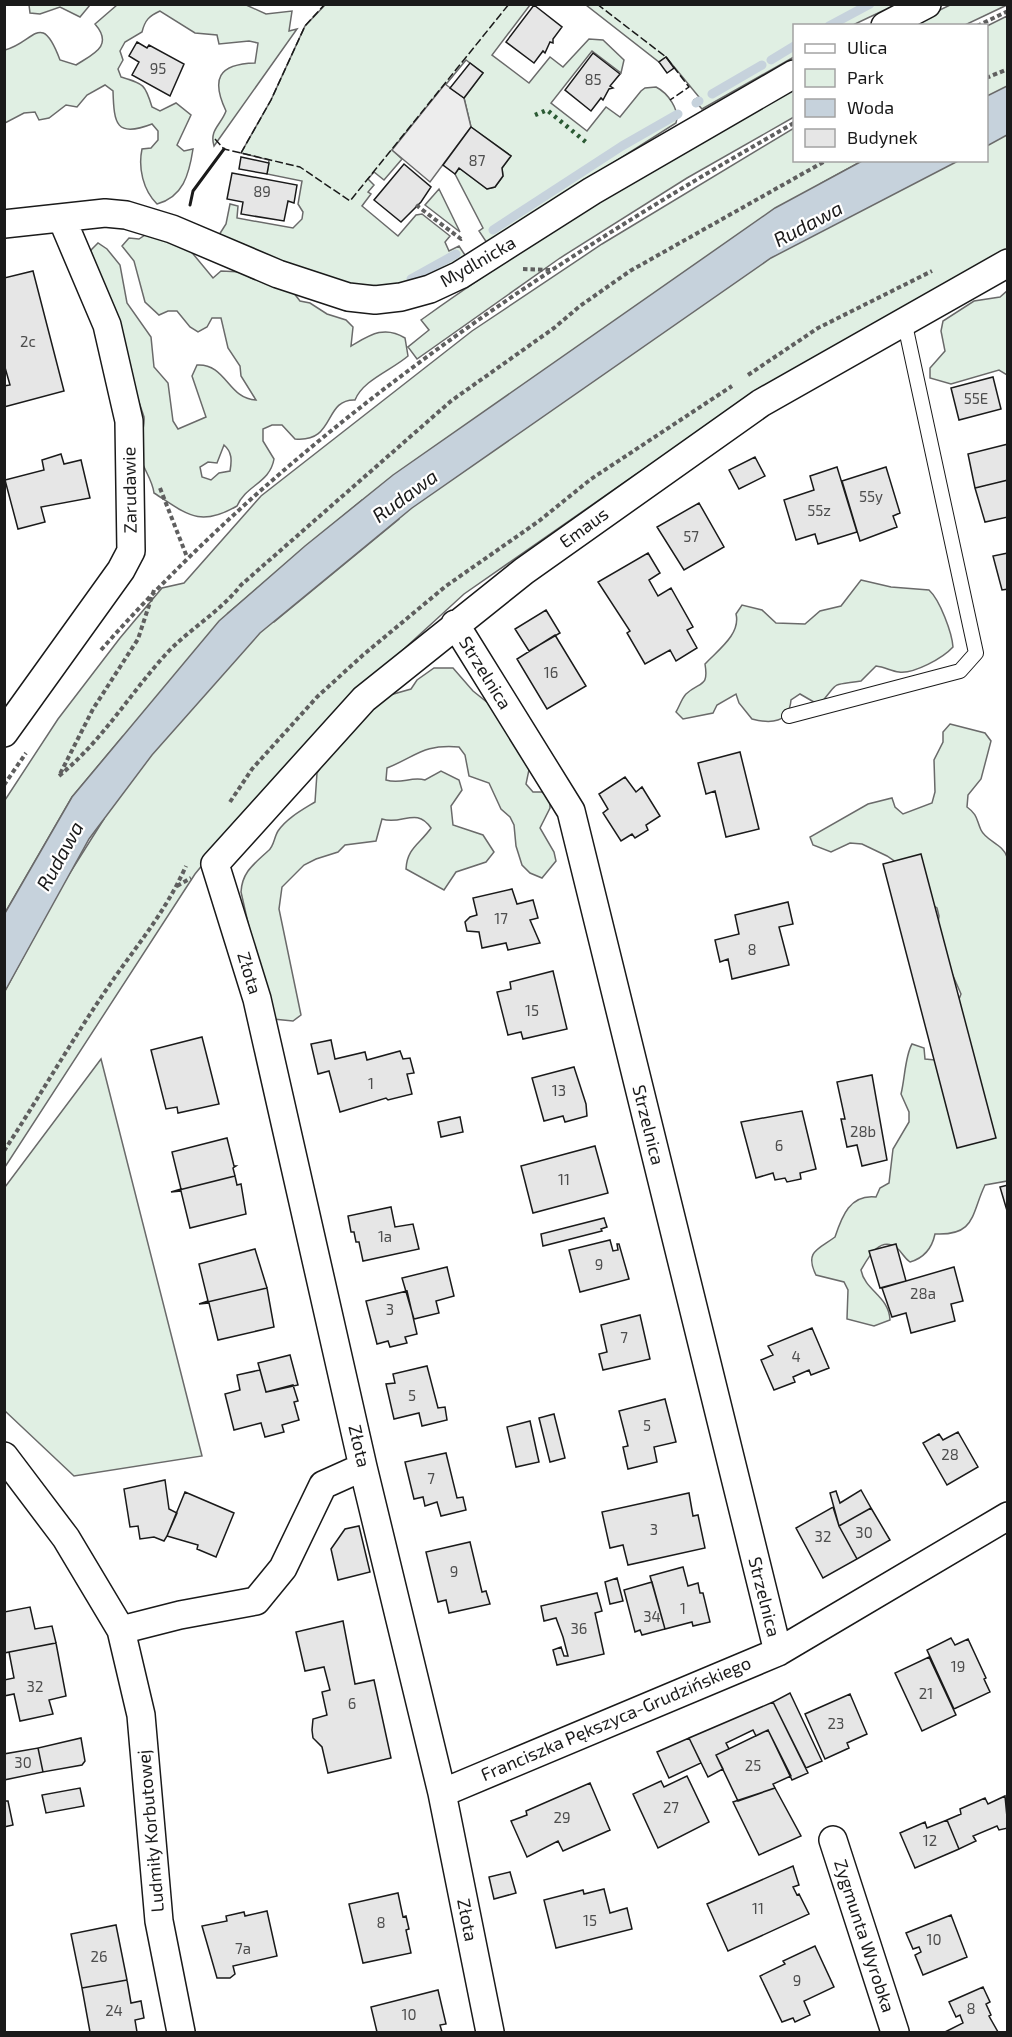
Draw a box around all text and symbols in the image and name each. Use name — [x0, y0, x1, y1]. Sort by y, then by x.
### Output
legend — [793, 24, 988, 162]
text: Ulica — [847, 36, 887, 58]
house number: 95 — [150, 59, 166, 77]
text: Park — [847, 66, 884, 88]
house number: 85 — [584, 70, 602, 88]
text: Woda — [847, 96, 894, 118]
text: Budynek — [847, 126, 918, 148]
house number: 87 — [469, 151, 486, 169]
house number: 89 — [253, 182, 271, 200]
water label: Rudawa — [769, 195, 846, 251]
street label: Mydlnicka — [436, 231, 519, 292]
house number: 2c — [20, 332, 36, 350]
house number: 55E — [964, 389, 988, 407]
street label: Zarudawie — [117, 446, 141, 534]
water label: Rudawa — [367, 463, 442, 527]
house number: 55y — [859, 487, 883, 505]
house number: 55z — [807, 501, 831, 519]
street label: Emaus — [555, 502, 612, 552]
house number: 57 — [683, 527, 699, 545]
street label: Strzelnica — [455, 632, 517, 713]
house number: 16 — [544, 663, 558, 681]
water label: Rudawa — [30, 817, 88, 894]
house number: 17 — [494, 909, 508, 927]
house number: 8 — [747, 940, 757, 958]
street label: Złota — [233, 949, 267, 997]
house number: 15 — [525, 1001, 539, 1019]
house number: 1 — [368, 1074, 374, 1092]
house number: 13 — [552, 1081, 566, 1099]
street label: Strzelnica — [628, 1082, 670, 1167]
house number: 28b — [850, 1122, 876, 1140]
house number: 6 — [775, 1136, 783, 1154]
house number: 11 — [558, 1170, 570, 1188]
house number: 1a — [378, 1227, 392, 1245]
house number: 9 — [595, 1255, 603, 1273]
house number: 28a — [910, 1284, 936, 1302]
house number: 3 — [386, 1300, 394, 1318]
house number: 7 — [620, 1328, 628, 1346]
house number: 4 — [791, 1347, 801, 1365]
house number: 5 — [408, 1386, 416, 1404]
house number: 5 — [643, 1416, 651, 1434]
street label: Złota — [344, 1422, 376, 1469]
house number: 28 — [941, 1445, 959, 1463]
house number: 7 — [427, 1469, 435, 1487]
house number: 3 — [650, 1520, 658, 1538]
house number: 30 — [855, 1523, 873, 1541]
house number: 32 — [815, 1527, 831, 1545]
street label: Strzelnica — [744, 1554, 786, 1639]
house number: 9 — [450, 1562, 458, 1580]
house number: 1 — [680, 1599, 686, 1617]
house number: 34 — [643, 1607, 661, 1625]
house number: 36 — [571, 1619, 587, 1637]
street label: Franciszka Pększyca-Grudzińskiego — [477, 1651, 754, 1785]
house number: 19 — [951, 1657, 965, 1675]
house number: 32 — [27, 1677, 43, 1695]
house number: 21 — [919, 1684, 933, 1702]
house number: 6 — [348, 1694, 356, 1712]
house number: 23 — [828, 1714, 844, 1732]
street label: Ludmiły Korbutowej — [132, 1749, 168, 1913]
house number: 30 — [14, 1753, 32, 1771]
house number: 25 — [745, 1756, 761, 1774]
house number: 27 — [663, 1798, 679, 1816]
house number: 29 — [553, 1808, 571, 1826]
house number: 12 — [923, 1831, 937, 1849]
street label: Zygmunta Wyrobka — [830, 1856, 900, 2015]
street label: Złota — [453, 1897, 483, 1943]
house number: 11 — [752, 1899, 764, 1917]
house number: 15 — [583, 1911, 597, 1929]
house number: 8 — [376, 1913, 386, 1931]
house number: 10 — [926, 1930, 942, 1948]
house number: 7a — [235, 1939, 251, 1957]
house number: 26 — [90, 1947, 108, 1965]
house number: 9 — [793, 1971, 801, 1989]
house number: 8 — [966, 1999, 976, 2017]
house number: 24 — [105, 2001, 123, 2019]
house number: 10 — [401, 2005, 417, 2023]

